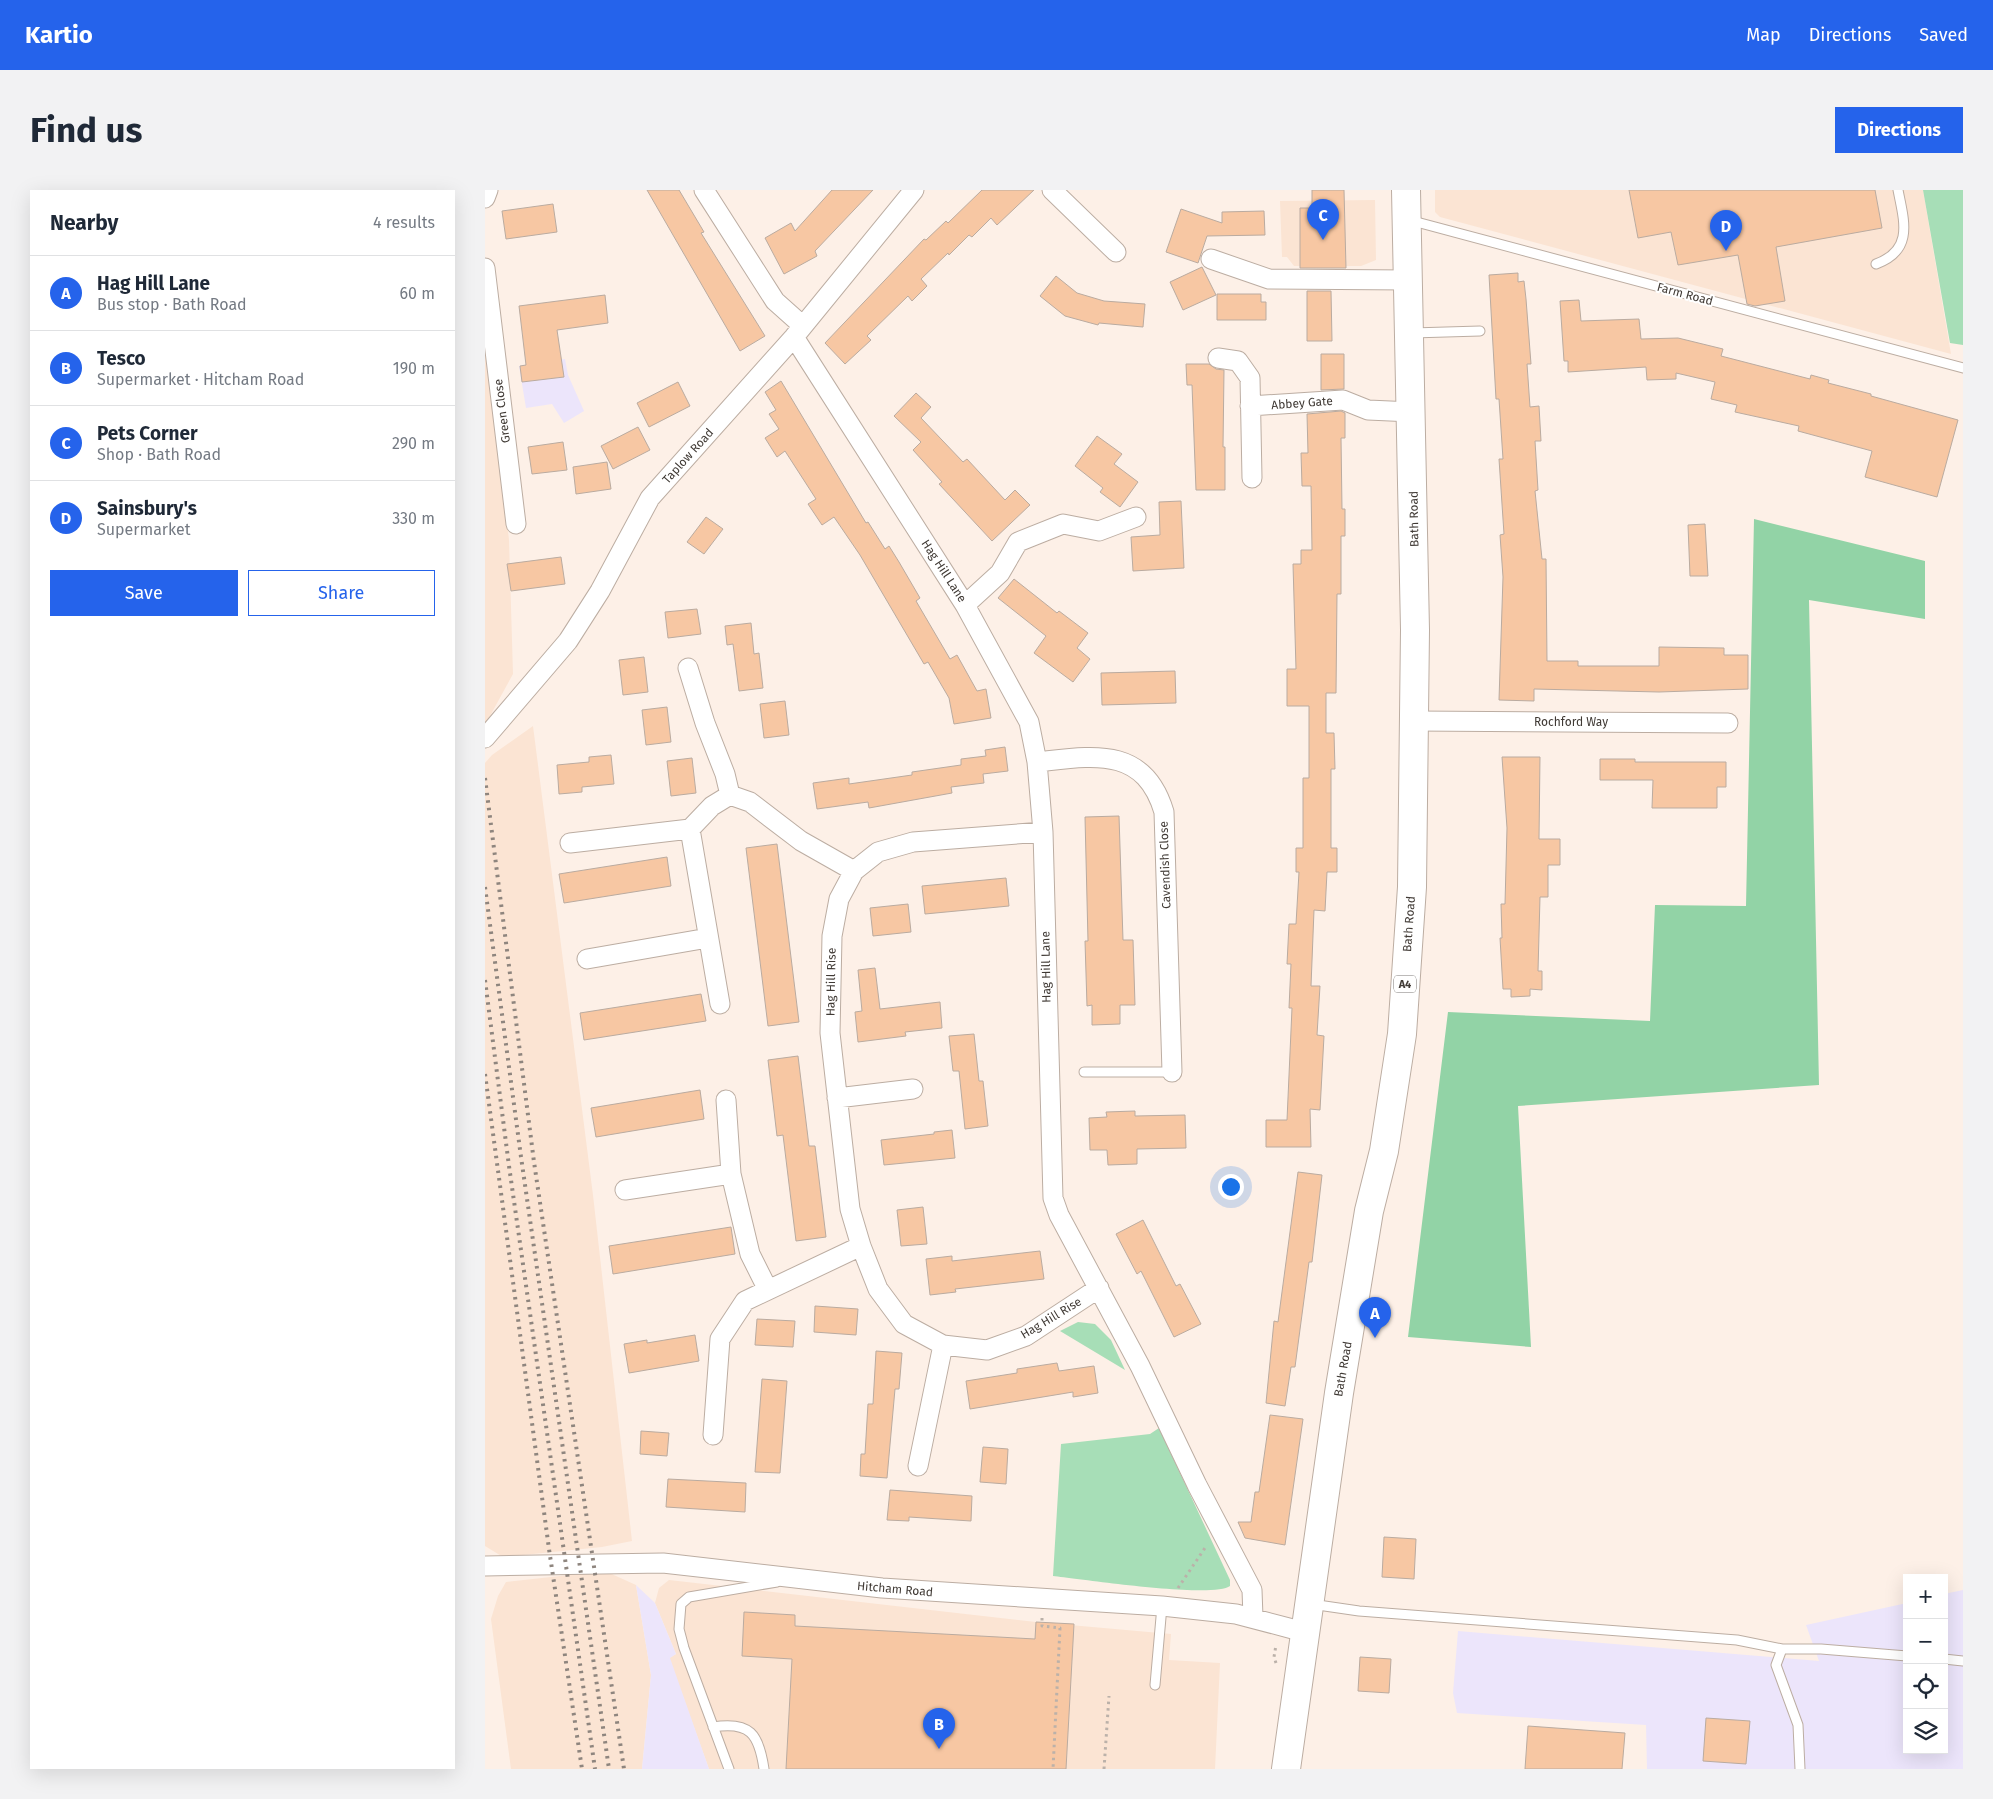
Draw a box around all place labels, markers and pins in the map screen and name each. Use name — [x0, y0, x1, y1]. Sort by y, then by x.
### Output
pin: C — [1307, 199, 1339, 240]
pin: D — [1710, 210, 1742, 251]
pin: A — [1359, 1297, 1391, 1338]
pin: B — [923, 1708, 955, 1749]

